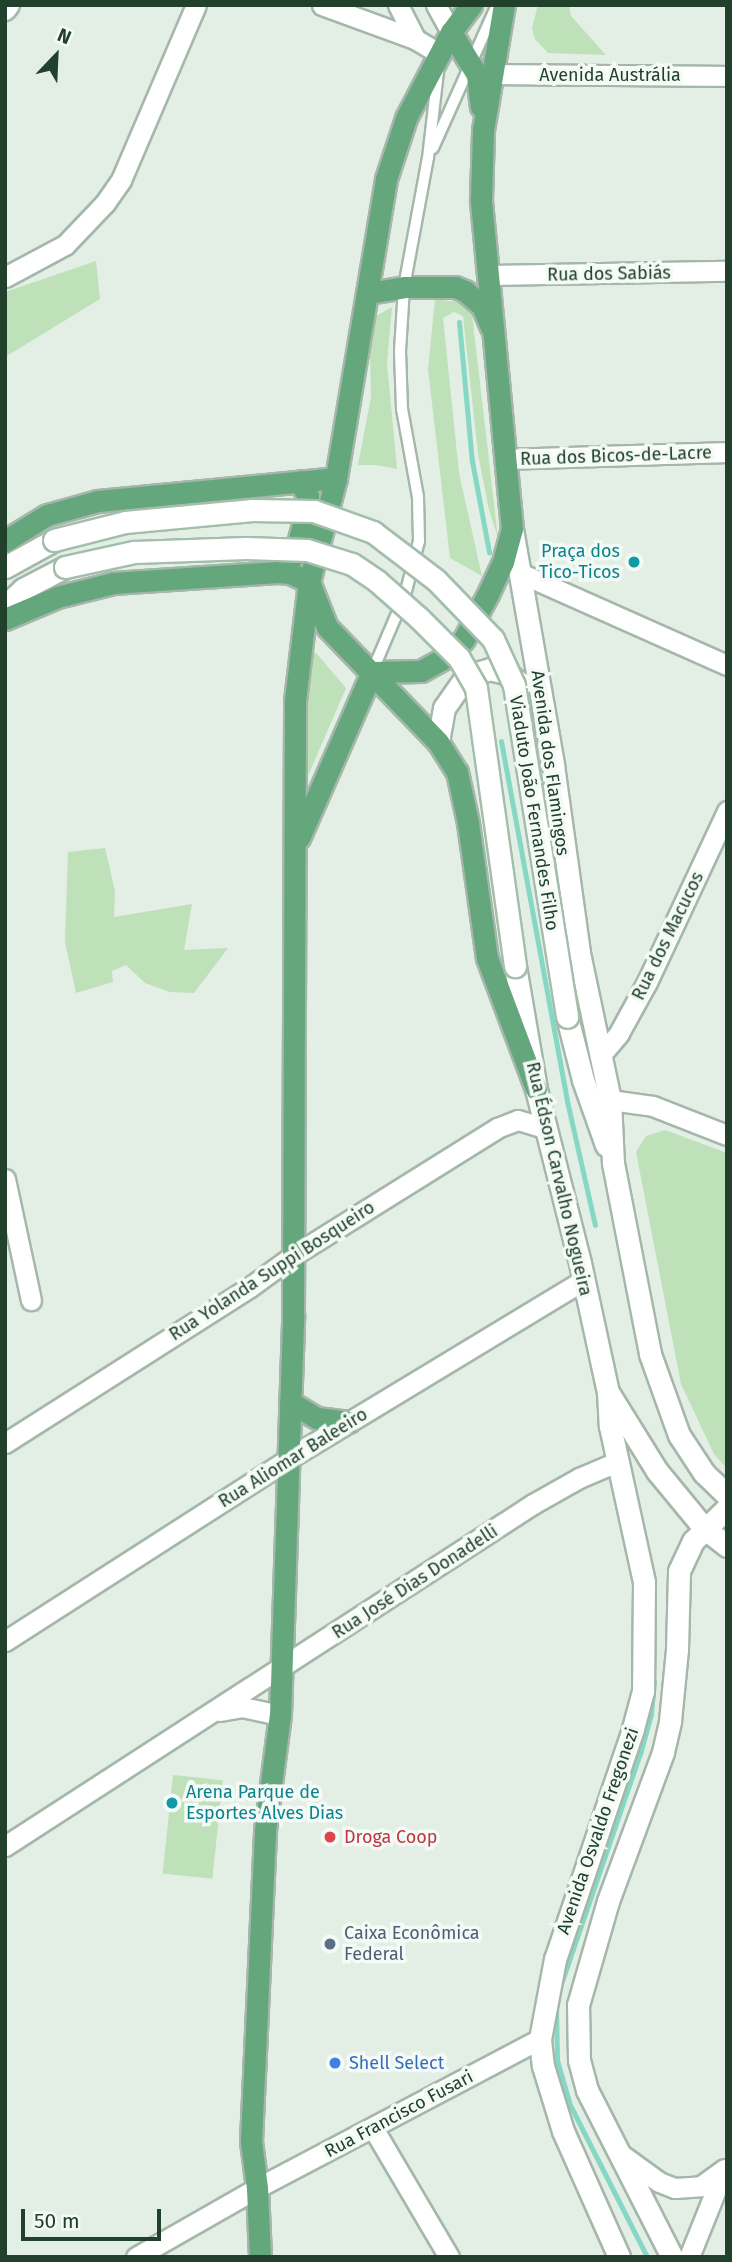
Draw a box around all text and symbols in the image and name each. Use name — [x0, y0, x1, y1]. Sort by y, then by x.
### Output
north arrow — [21, 21, 91, 91]
text: N — [54, 23, 75, 49]
street label: Avenida Austrália — [539, 64, 681, 86]
street label: Rua dos Sabiás — [547, 262, 671, 286]
street label: Rua dos Bicos-de-Lacre — [520, 442, 712, 470]
place label: Praça dos Tico-Ticos — [539, 541, 620, 584]
marker: Praça dos Tico-Ticos — [626, 554, 642, 570]
street label: Avenida dos Flamingos — [526, 669, 574, 857]
street label: Viaduto João Fernandes Filho — [505, 694, 563, 932]
street label: Rua dos Macucos — [628, 868, 708, 1004]
street label: Rua Édson Carvalho Nogueira — [522, 1060, 596, 1298]
street label: Rua Yolanda Suppi Bosqueiro — [165, 1196, 379, 1346]
street label: Rua Aliomar Baleeiro — [215, 1403, 371, 1513]
street label: Rua José Dias Donadelli — [328, 1520, 502, 1644]
street label: Avenida Osvaldo Fregonezi — [552, 1725, 644, 1937]
place label: Arena Parque de Esportes Alves Dias — [186, 1782, 343, 1825]
marker: Arena Parque de Esportes Alves Dias — [164, 1795, 180, 1811]
place label: Droga Coop — [344, 1826, 438, 1848]
marker: Droga Coop — [322, 1829, 338, 1845]
place label: Caixa Econômica Federal — [344, 1923, 480, 1966]
marker: Caixa Econômica Federal — [322, 1936, 338, 1952]
place label: Shell Select — [349, 2052, 444, 2074]
marker: Shell Select — [327, 2055, 343, 2071]
street label: Rua Francisco Fusari — [321, 2066, 477, 2162]
scale bar — [24, 2196, 164, 2240]
text: 50 m — [34, 2208, 80, 2234]

